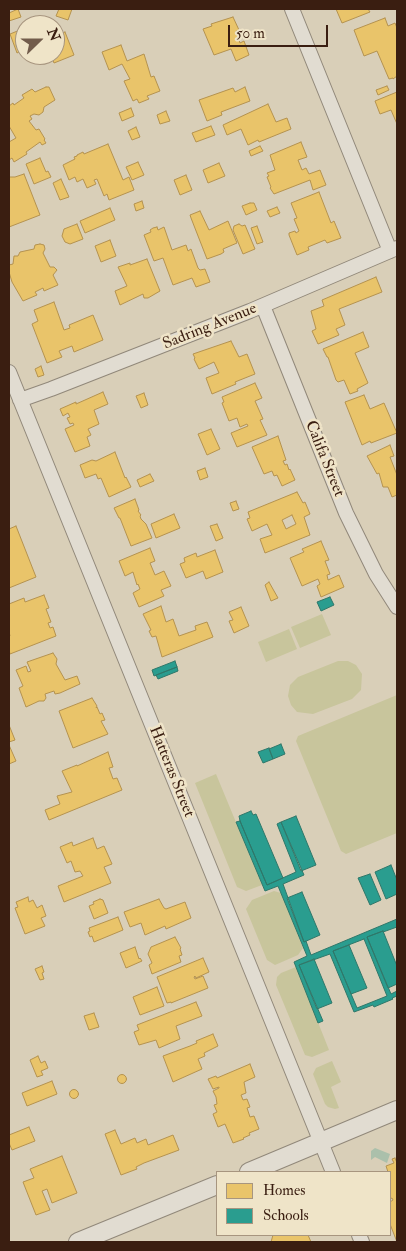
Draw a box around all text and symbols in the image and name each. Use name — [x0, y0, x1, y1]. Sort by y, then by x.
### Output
north arrow — [15, 15, 65, 65]
scale bar — [231, 15, 331, 47]
text: 50 m — [236, 24, 265, 43]
text: N — [43, 26, 64, 44]
street label: Sadring Avenue — [160, 299, 260, 355]
street label: Califa Street — [300, 418, 348, 500]
street label: Hatteras Street — [144, 724, 198, 820]
legend — [216, 1171, 391, 1236]
text: Homes — [263, 1181, 305, 1200]
text: Schools — [263, 1206, 309, 1225]

